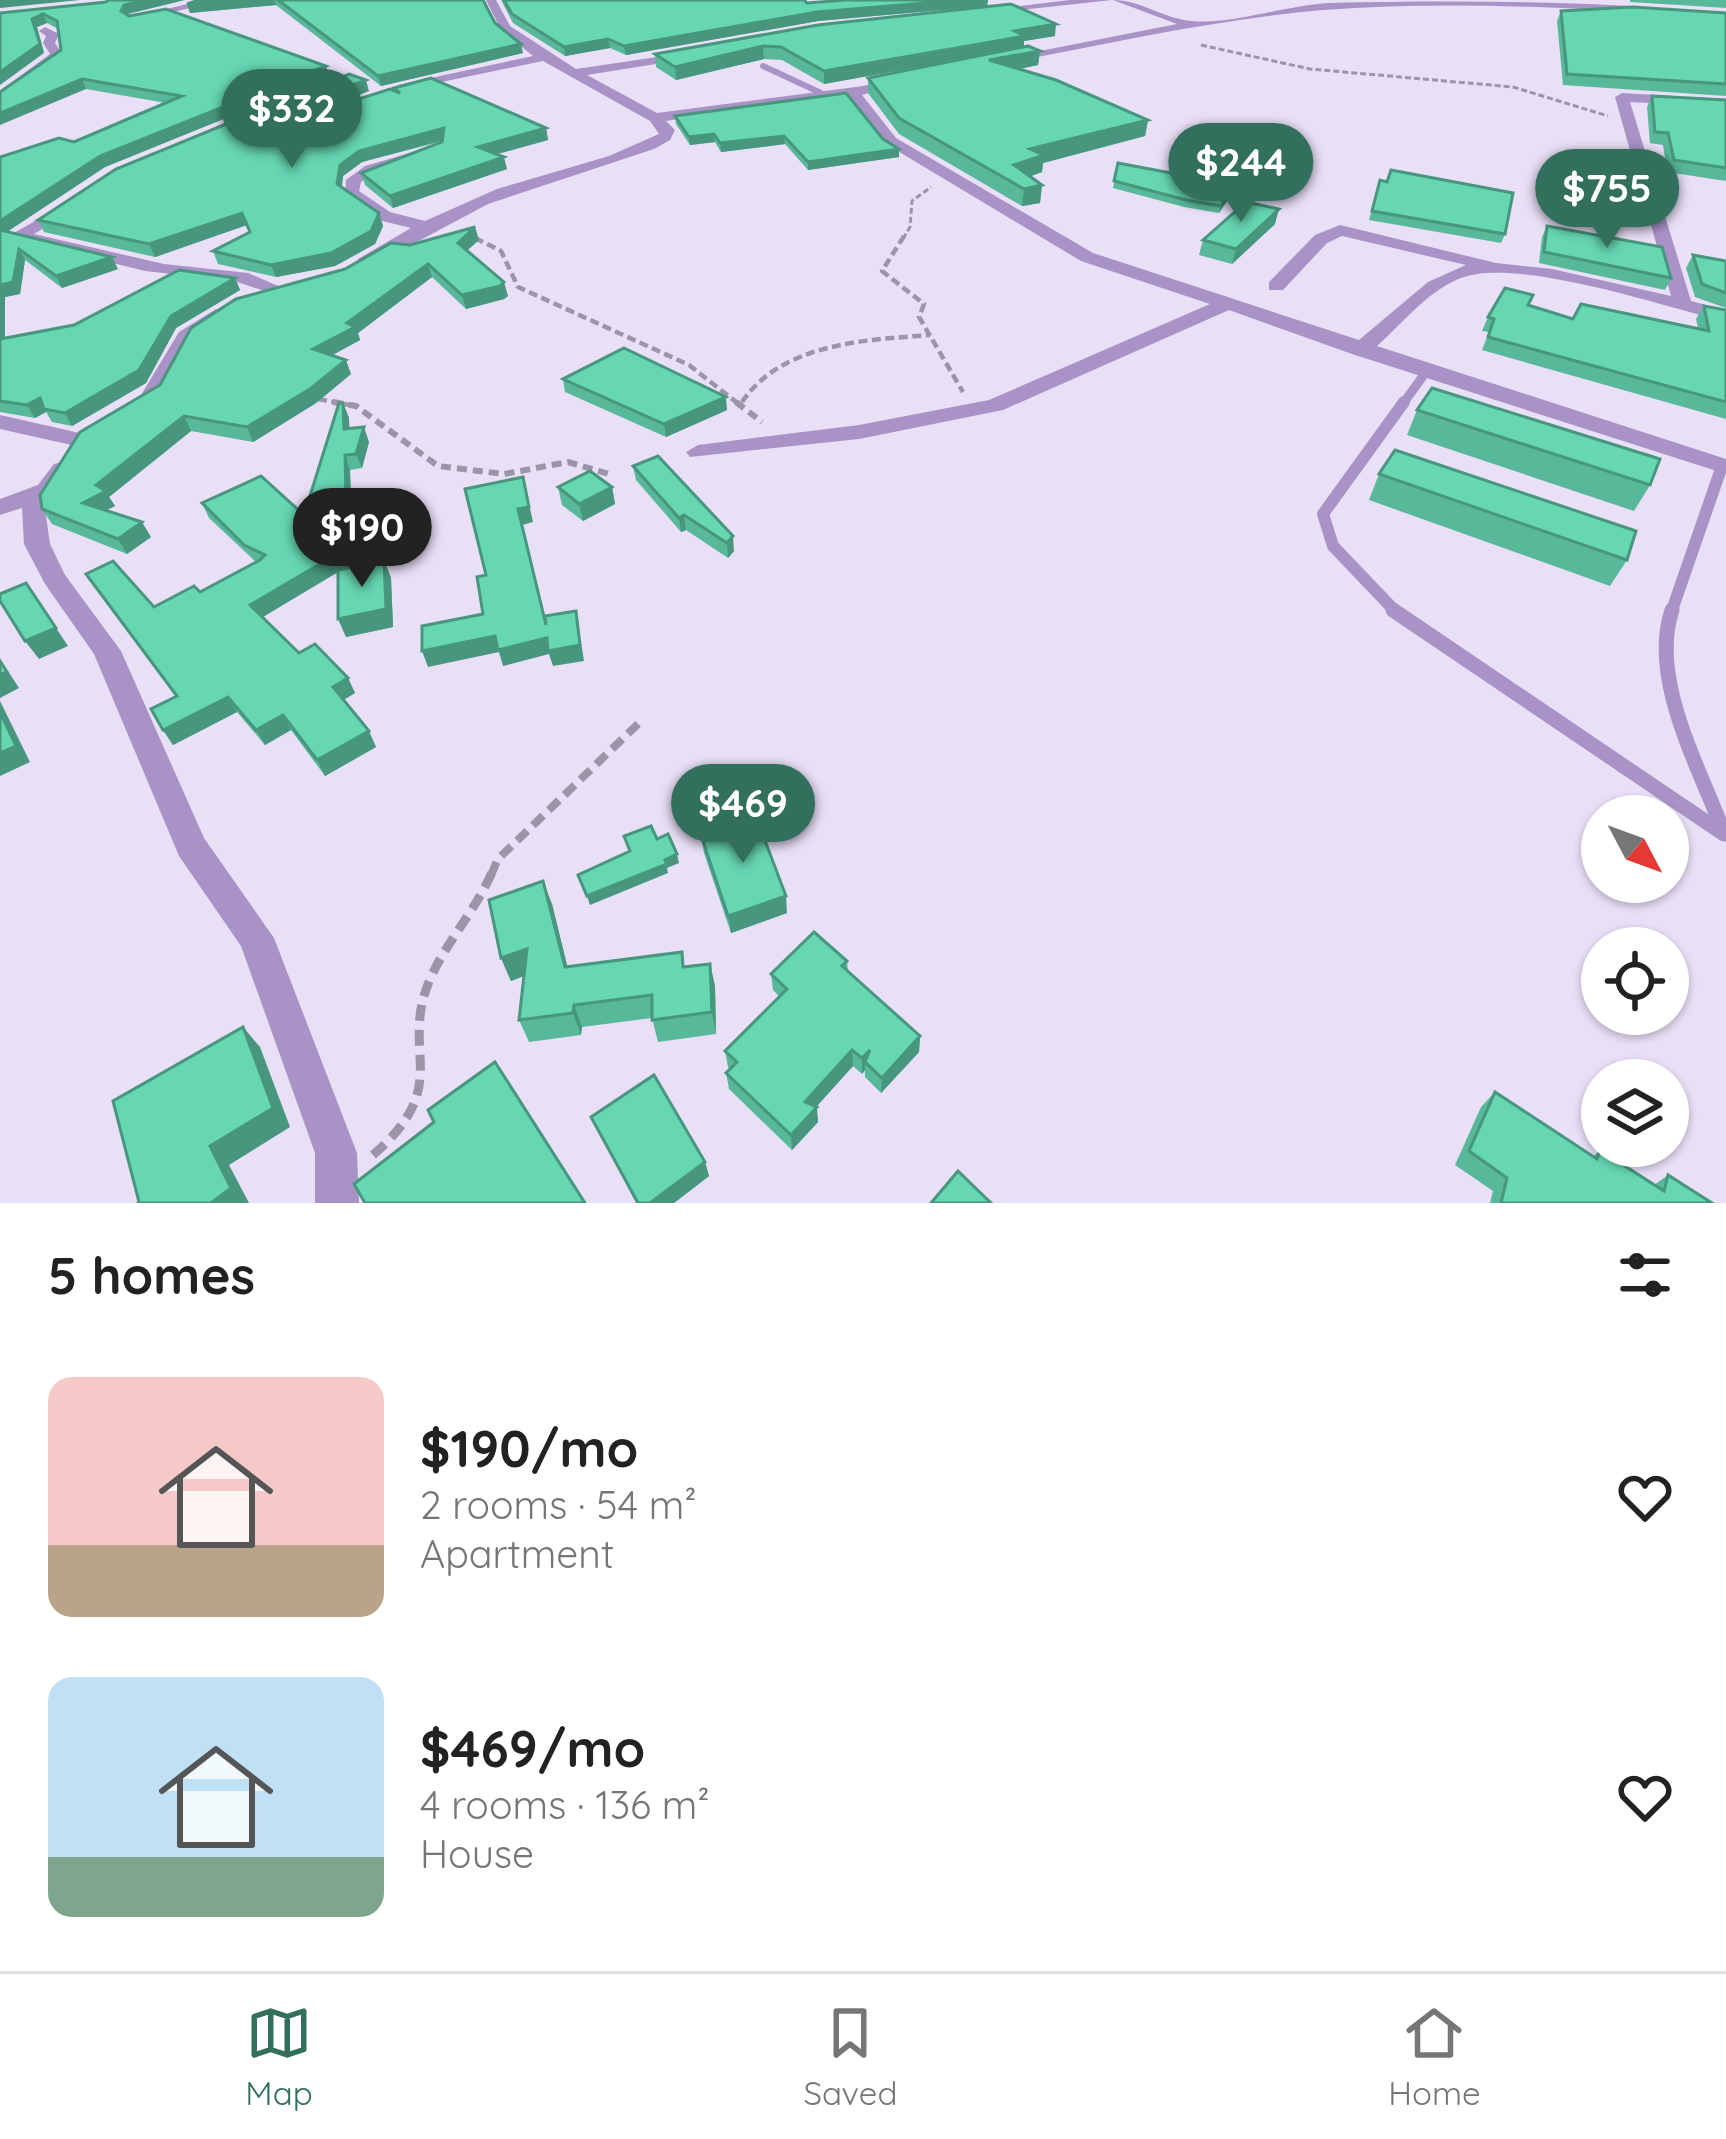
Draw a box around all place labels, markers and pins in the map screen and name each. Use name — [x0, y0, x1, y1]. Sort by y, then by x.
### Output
pin: $332 — [221, 69, 363, 171]
pin: $244 — [1170, 123, 1312, 225]
pin: $755 — [1536, 149, 1678, 251]
pin: $190 — [291, 488, 433, 590]
pin: $469 — [672, 764, 814, 866]

